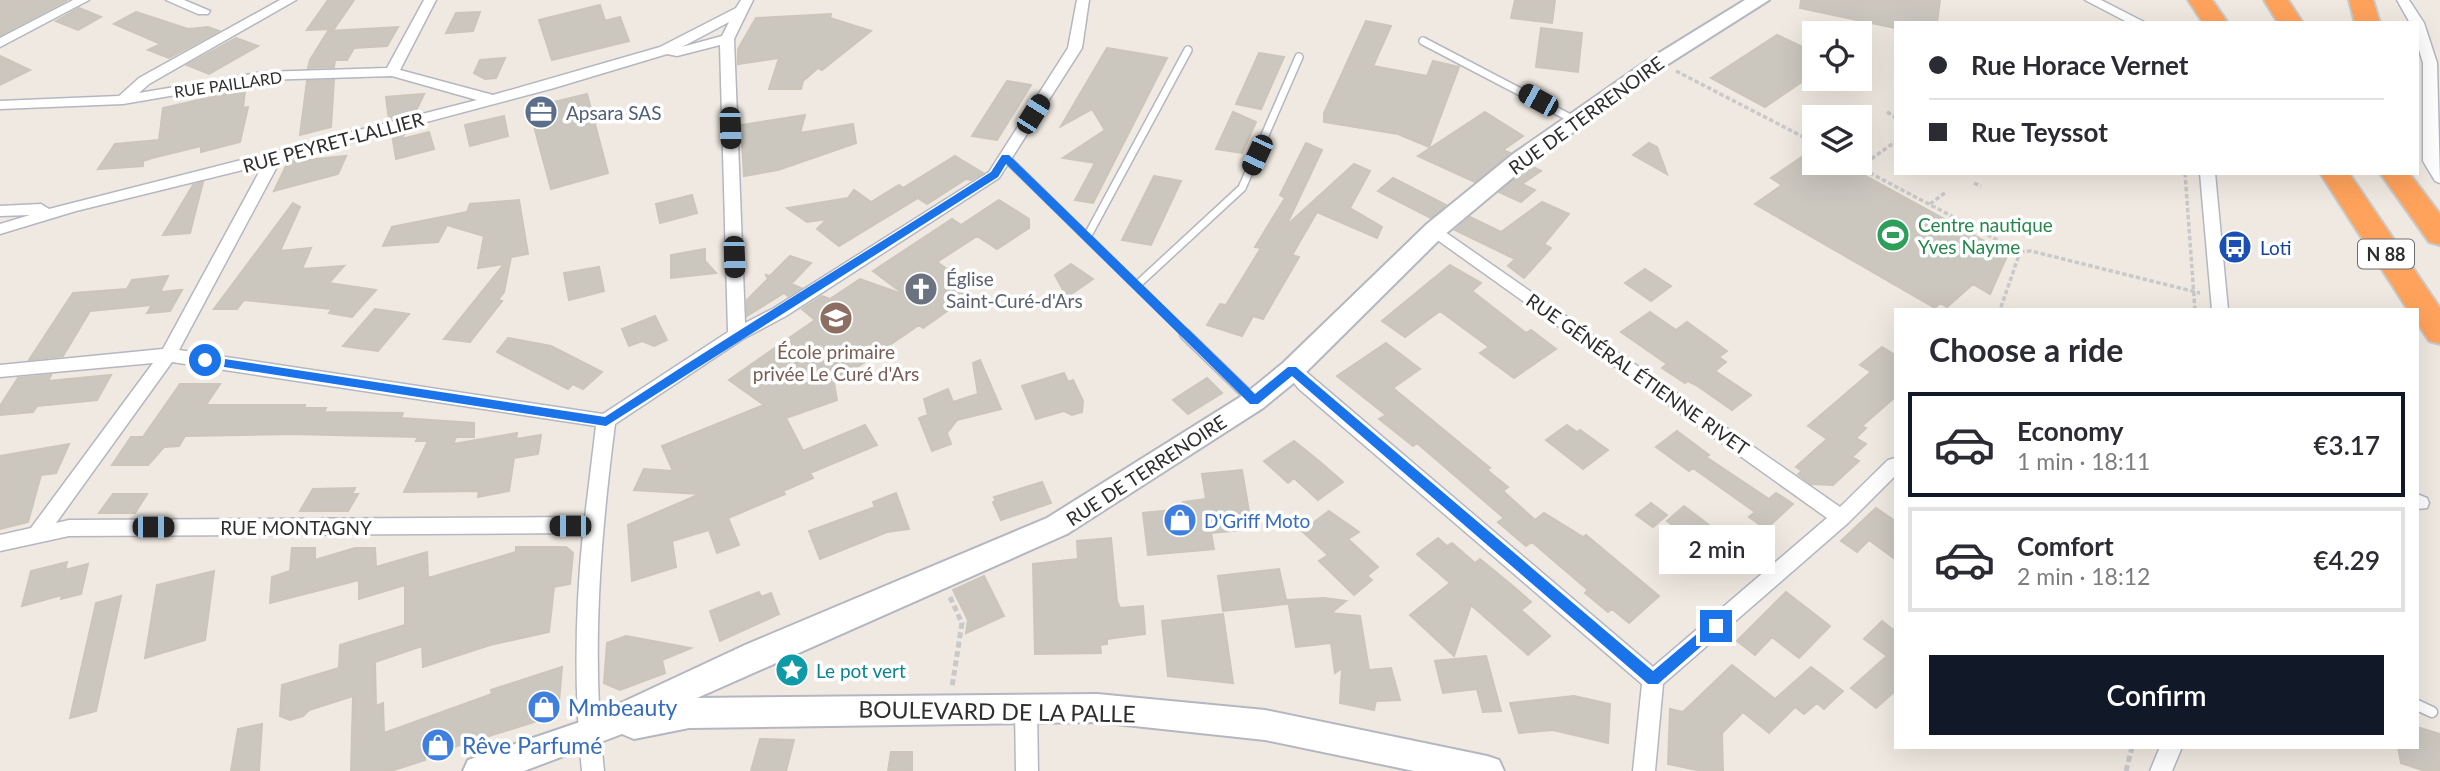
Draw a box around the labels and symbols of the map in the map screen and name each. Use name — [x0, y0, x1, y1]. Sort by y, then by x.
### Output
street label: RUE DE TERRENOIRE — [1504, 51, 1668, 179]
street label: RUE PAILLARD — [173, 67, 283, 101]
car — [1515, 81, 1562, 119]
car — [1013, 91, 1054, 137]
office icon: Apsara SAS — [522, 93, 560, 131]
place label: Apsara SAS — [566, 101, 661, 124]
street label: RUE PEYRET-LALLIER — [240, 107, 426, 177]
car — [719, 107, 742, 149]
car — [1239, 132, 1276, 178]
place label: Centre nautique Yves Nayme — [1918, 213, 2053, 258]
sports icon: Centre nautique Yves Nayme — [1874, 216, 1912, 254]
bus stop icon: Loti — [2216, 228, 2254, 266]
car — [723, 236, 746, 278]
place label: Loti — [2260, 236, 2291, 259]
road number: N 88 — [2358, 240, 2414, 268]
place label: Église Saint-Curé-d'Ars — [946, 267, 1083, 312]
church icon: Église Saint-Curé-d'Ars — [902, 270, 940, 308]
street label: RUE GÉNÉRAL ÉTIENNE RIVET — [1522, 288, 1754, 460]
school or university icon: École primaire privée Le Curé d'Ars — [817, 299, 855, 337]
place label: École primaire privée Le Curé d'Ars — [753, 340, 919, 385]
route start — [189, 344, 221, 376]
street label: RUE DE TERRENOIRE — [1062, 410, 1230, 530]
shop icon: D'Griff Moto — [1161, 501, 1199, 539]
place label: D'Griff Moto — [1204, 509, 1310, 532]
street label: RUE MONTAGNY — [220, 516, 372, 539]
car — [550, 516, 592, 537]
car — [133, 517, 175, 538]
callout: 2 min — [1658, 524, 1774, 574]
route end — [1700, 610, 1732, 642]
place icon: Le pot vert — [773, 651, 811, 689]
place label: Le pot vert — [816, 659, 906, 682]
shop icon: Mmbeauty — [525, 688, 563, 726]
place label: Mmbeauty — [568, 693, 678, 721]
street label: BOULEVARD DE LA PALLE — [858, 695, 1136, 727]
shop icon: Rêve Parfumé — [419, 726, 457, 764]
place label: Rêve Parfumé — [462, 731, 602, 759]

